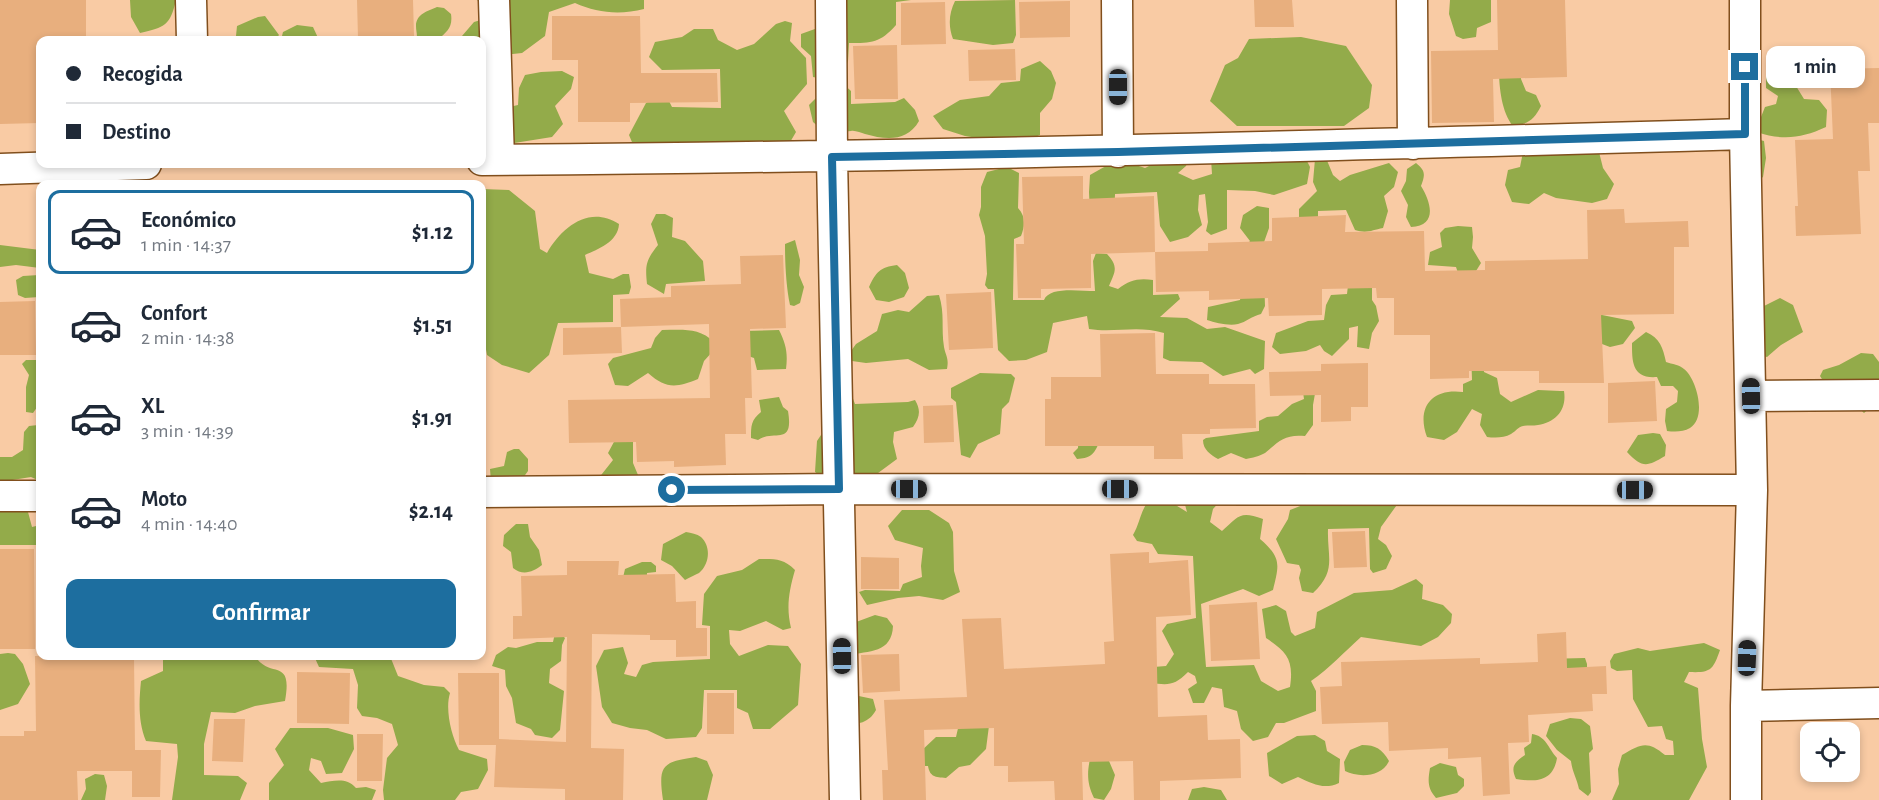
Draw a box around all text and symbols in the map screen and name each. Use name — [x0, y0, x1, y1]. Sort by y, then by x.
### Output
callout: 1 min — [1766, 46, 1865, 88]
route end — [1731, 53, 1758, 80]
text: 1 min — [1794, 57, 1837, 77]
text: Recogida — [102, 63, 183, 85]
car — [1109, 69, 1127, 105]
text: Destino — [102, 121, 171, 143]
icon: car — [69, 205, 123, 259]
text: Económico — [141, 209, 236, 231]
text: $1.12 — [412, 221, 453, 243]
text: 1 min · 14:37 — [141, 235, 231, 255]
icon: car — [69, 298, 123, 352]
text: Confort — [141, 302, 207, 324]
text: $1.51 — [413, 314, 453, 336]
text: 2 min · 14:38 — [141, 328, 235, 348]
car — [1742, 378, 1760, 414]
icon: car — [69, 391, 123, 445]
text: XL — [141, 395, 164, 417]
text: $1.91 — [412, 407, 453, 429]
text: 3 min · 14:39 — [141, 421, 234, 441]
route start — [658, 476, 685, 503]
car — [891, 480, 927, 498]
car — [1102, 480, 1138, 498]
car — [1617, 481, 1653, 499]
icon: car — [69, 484, 123, 538]
text: Moto — [141, 488, 187, 510]
text: $2.14 — [409, 500, 453, 522]
text: 4 min · 14:40 — [141, 514, 238, 534]
button: Confirmar — [66, 579, 456, 648]
car — [833, 638, 851, 674]
car — [1737, 640, 1757, 676]
map controls — [1800, 722, 1860, 782]
button: locate — [1800, 722, 1860, 782]

